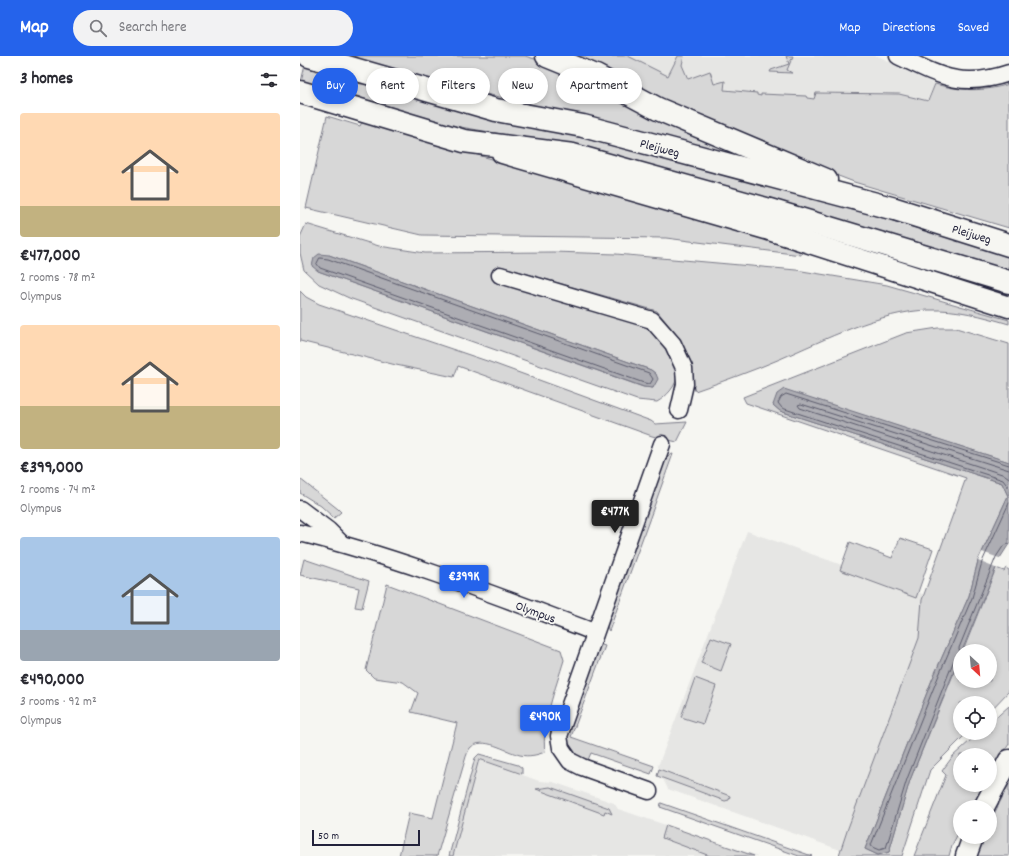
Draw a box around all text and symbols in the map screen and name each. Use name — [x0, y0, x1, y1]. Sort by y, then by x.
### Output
search box — [73, 10, 353, 46]
text: Map — [20, 15, 49, 42]
icon: search — [87, 17, 109, 39]
text: Search here — [119, 17, 187, 39]
text: Map — [839, 18, 861, 38]
text: Directions — [883, 18, 936, 38]
text: Saved — [958, 18, 989, 38]
text: 3 homes — [20, 68, 73, 92]
chip: Buy — [312, 68, 358, 104]
chip: Rent — [366, 68, 419, 104]
chip: Filters — [427, 68, 490, 104]
chip: New — [498, 68, 548, 104]
chip: Apartment — [556, 68, 642, 104]
icon: filters — [258, 69, 280, 91]
street label: Pleijweg — [637, 135, 682, 164]
icon: home — [114, 139, 186, 211]
street label: Pleijweg — [949, 220, 994, 250]
text: €477,000 — [20, 245, 81, 269]
text: 2 rooms · 78 m² — [20, 269, 95, 288]
text: Olympus — [20, 288, 62, 307]
icon: home — [114, 351, 186, 423]
text: €399,000 — [20, 457, 84, 481]
text: 2 rooms · 74 m² — [20, 481, 95, 500]
text: Olympus — [20, 500, 62, 519]
pin: €477K — [587, 500, 643, 534]
text: €477K — [601, 503, 629, 522]
icon: home — [114, 563, 186, 635]
pin: €399K — [436, 565, 492, 599]
text: €399K — [449, 568, 479, 587]
street label: Olympus — [512, 597, 558, 629]
north arrow — [953, 644, 997, 688]
map controls — [953, 644, 997, 844]
text: €490,000 — [20, 669, 85, 693]
text: 3 rooms · 92 m² — [20, 693, 97, 712]
button: locate — [953, 696, 997, 740]
pin: €490K — [517, 705, 573, 739]
text: €490K — [529, 708, 561, 727]
text: Olympus — [20, 712, 62, 731]
button: + — [953, 748, 997, 792]
button: − — [953, 800, 997, 844]
scale bar — [312, 828, 420, 847]
text: 50 m — [318, 829, 339, 845]

